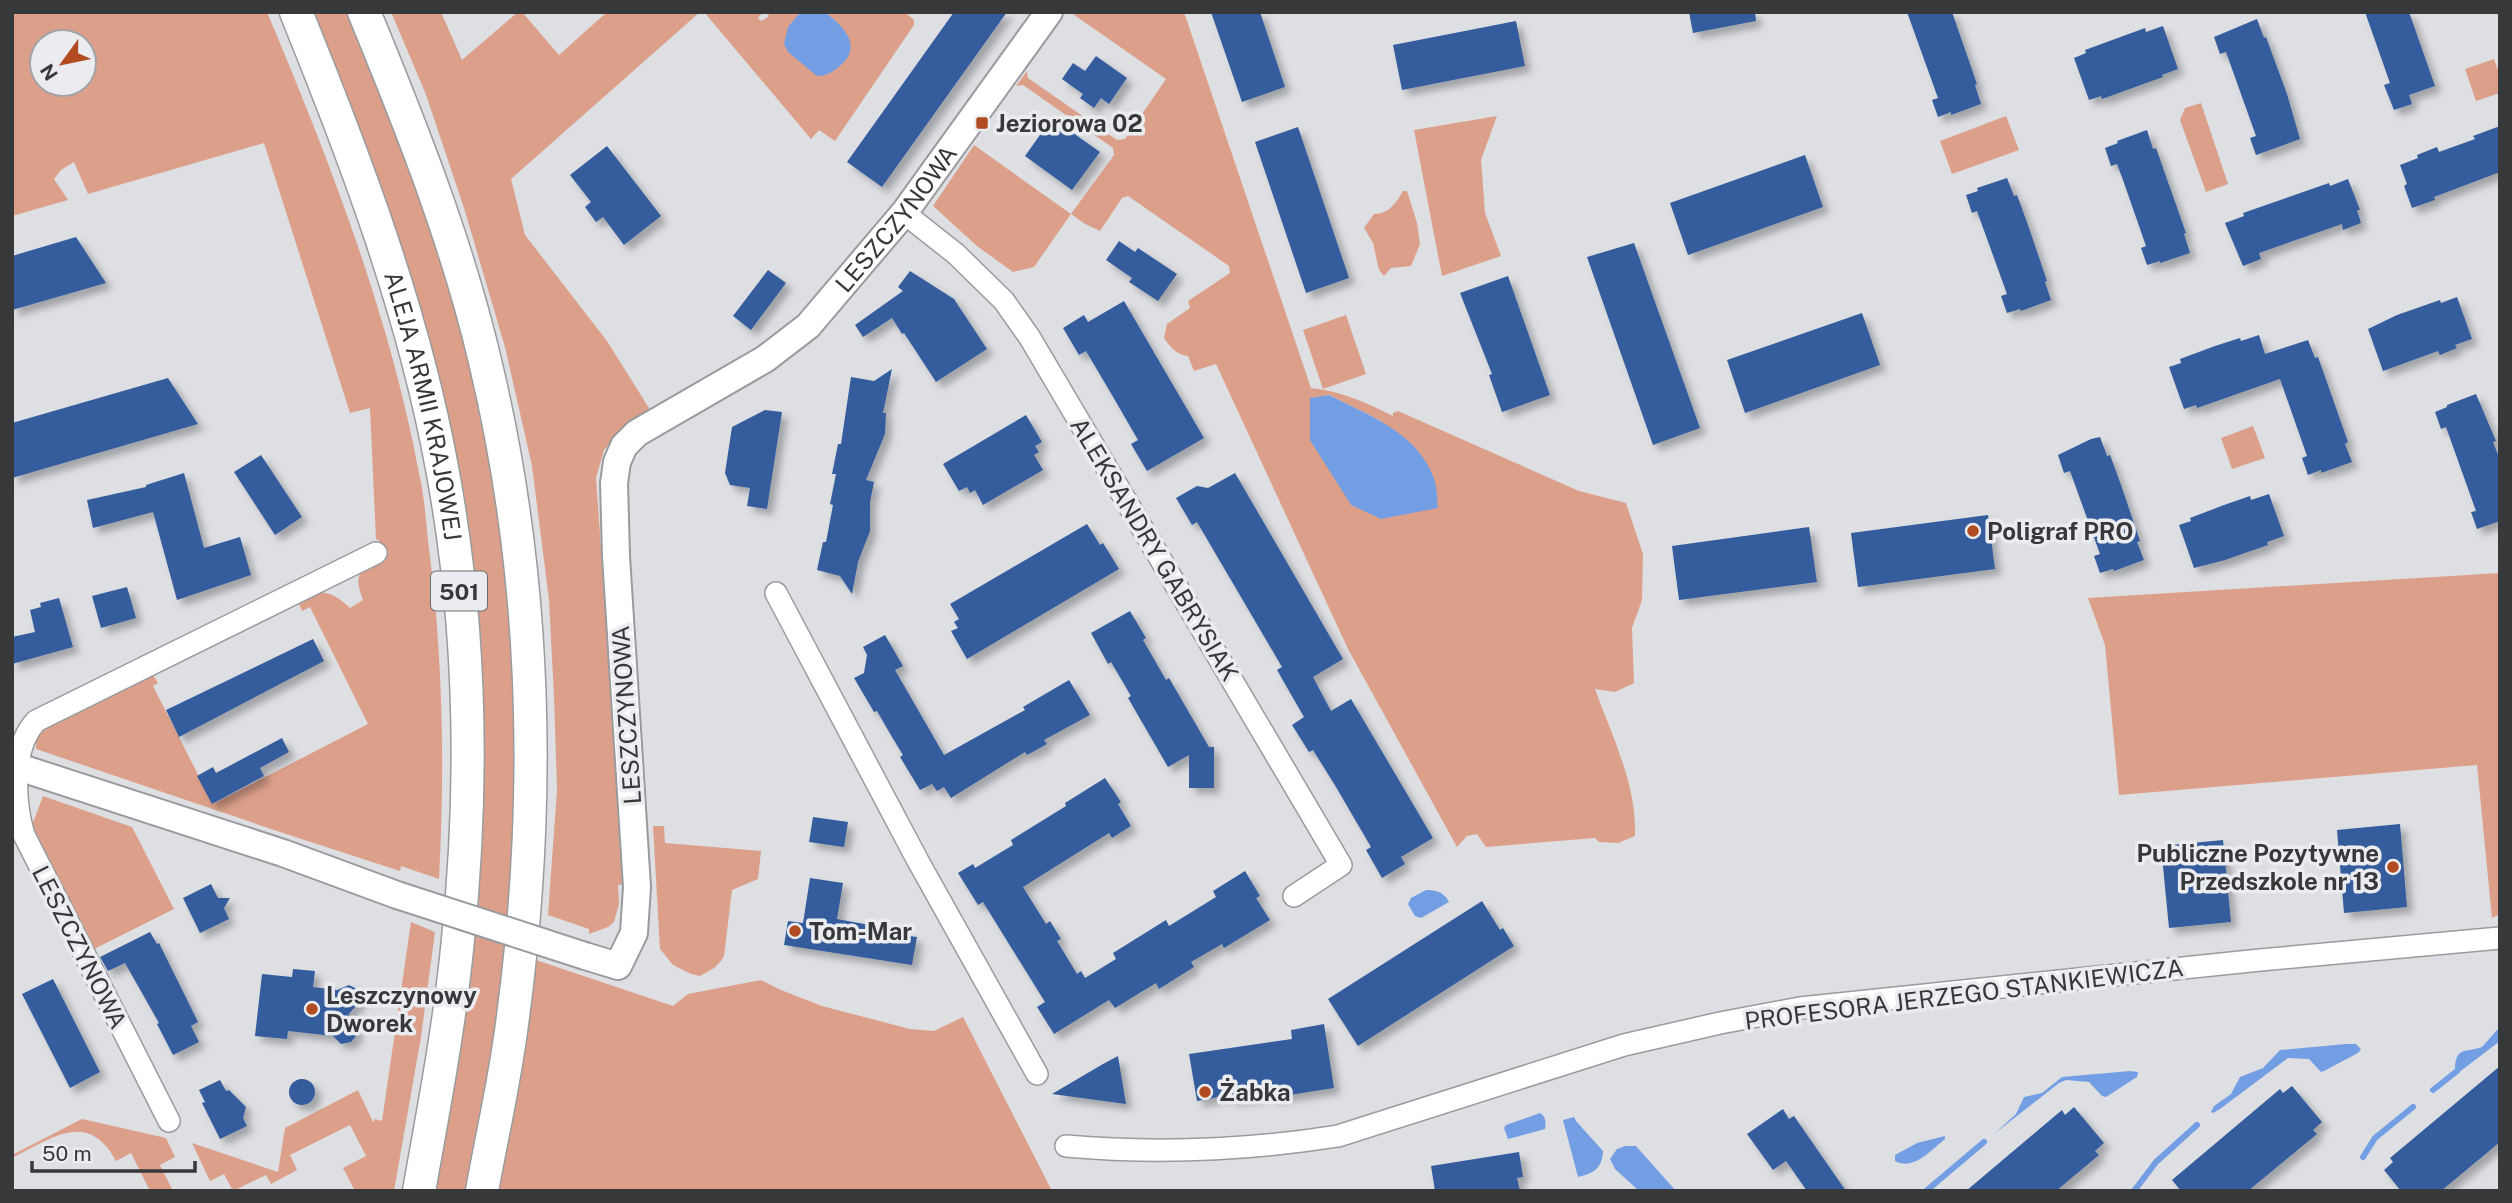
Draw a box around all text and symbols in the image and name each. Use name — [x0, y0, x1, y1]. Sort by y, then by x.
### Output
north arrow — [28, 28, 98, 98]
text: N — [35, 60, 62, 84]
place label: Jeziorowa 02 — [996, 109, 1143, 137]
marker: Jeziorowa 02 — [974, 115, 990, 131]
street label: LESZCZYNOWA — [829, 140, 962, 297]
street label: ALEJA ARMII KRAJOWEJ — [379, 268, 468, 542]
street label: ALEKSANDRY GABRYSIAK — [1065, 412, 1245, 686]
place label: Poligraf PRO — [1987, 517, 2133, 545]
marker: Poligraf PRO — [1965, 523, 1981, 539]
road number: 501 — [431, 572, 487, 610]
street label: LESZCZYNOWA — [606, 625, 646, 805]
place label: Publiczne Pozytywne Przedszkole nr 13 — [2136, 839, 2379, 895]
marker: Publiczne Pozytywne Przedszkole nr 13 — [2385, 859, 2401, 875]
street label: LESZCZYNOWA — [27, 861, 133, 1033]
place label: Tom-Mar — [809, 917, 912, 945]
marker: Tom-Mar — [787, 923, 803, 939]
street label: PROFESORA JERZEGO STANKIEWICZA — [1743, 953, 2185, 1035]
place label: Leszczynowy Dworek — [326, 981, 477, 1037]
marker: Leszczynowy Dworek — [304, 1001, 320, 1017]
place label: Żabka — [1219, 1078, 1291, 1106]
marker: Żabka — [1197, 1084, 1213, 1100]
scale bar — [32, 1130, 194, 1174]
text: 50 m — [42, 1141, 92, 1166]

